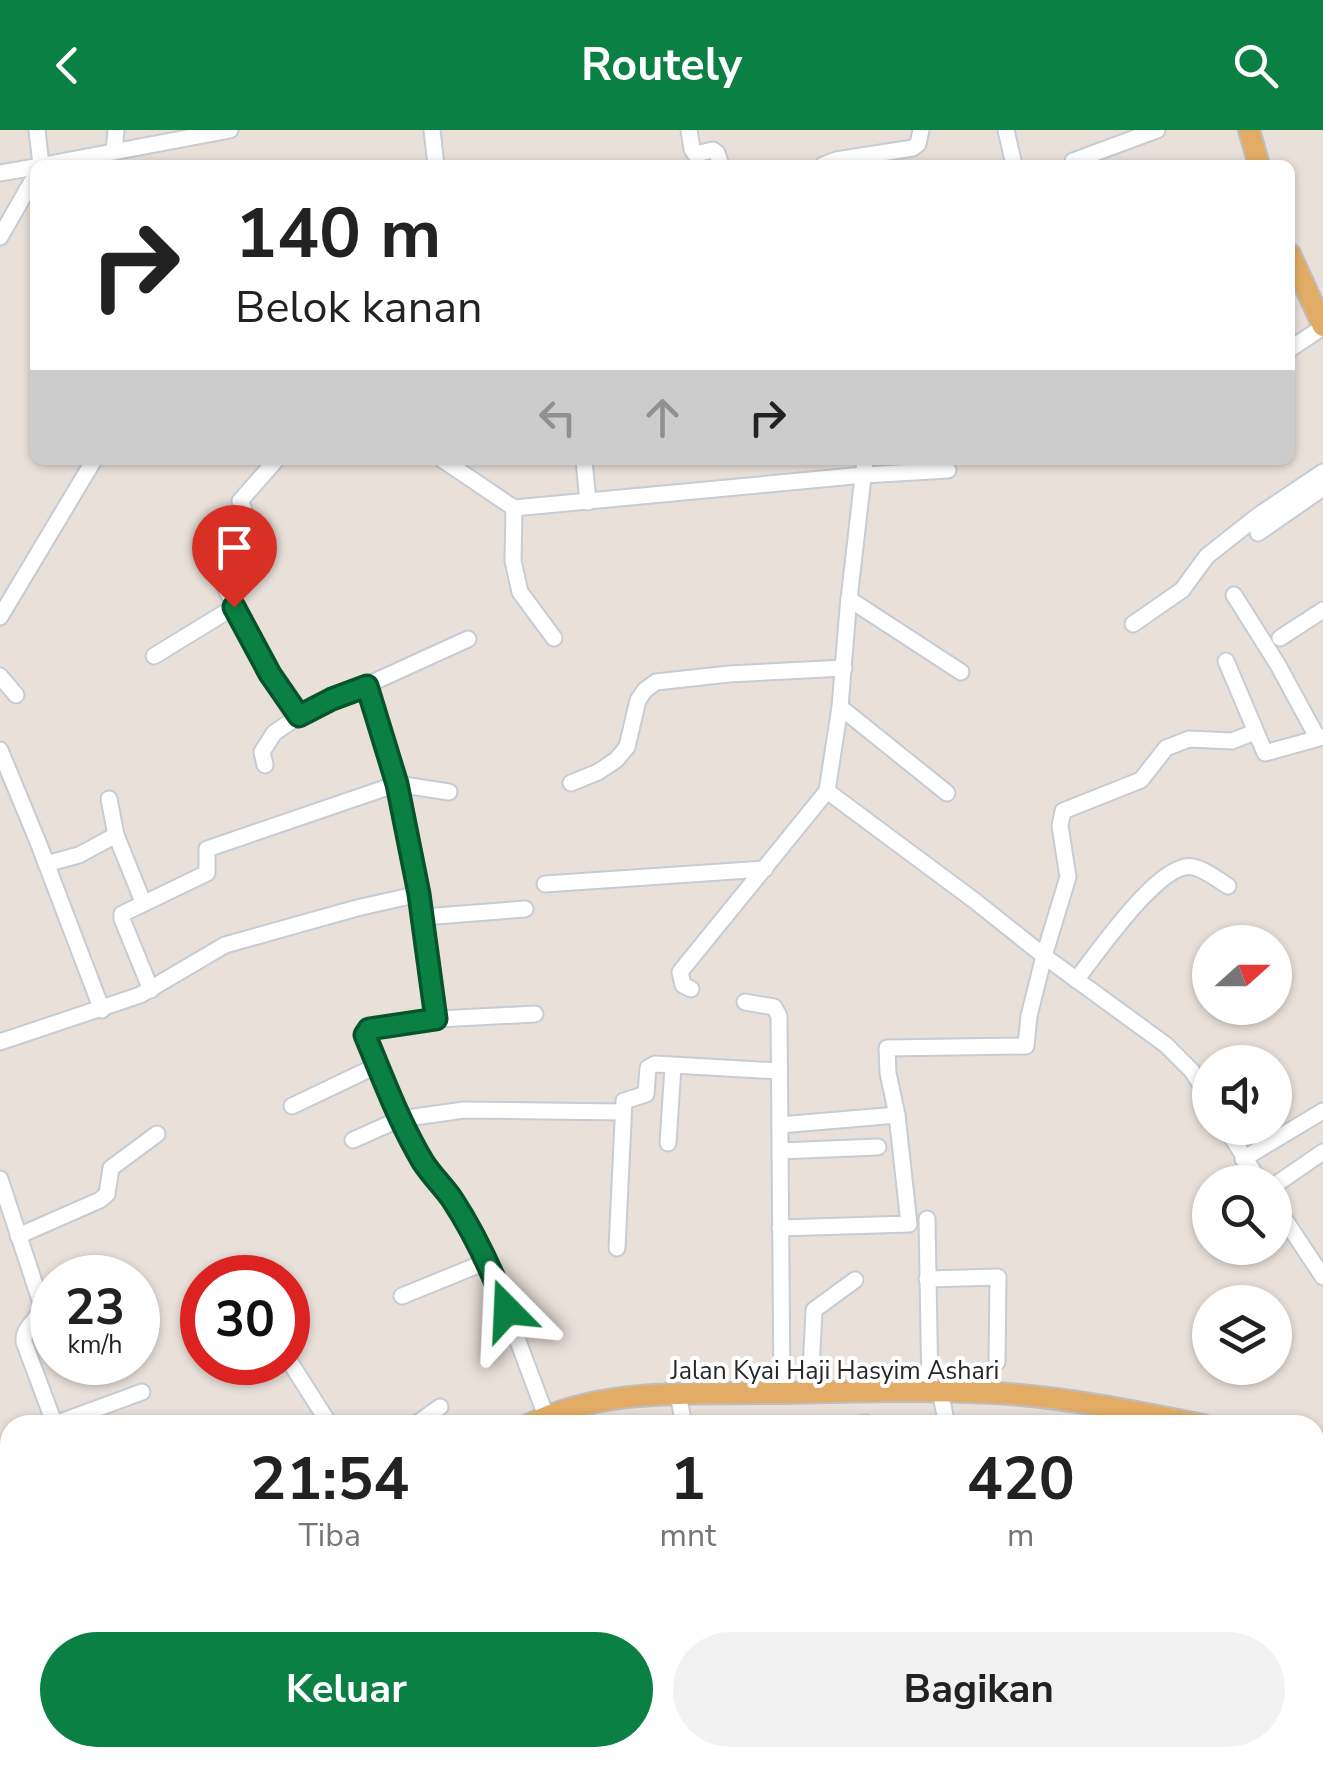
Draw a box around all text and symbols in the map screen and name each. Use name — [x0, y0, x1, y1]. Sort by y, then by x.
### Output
text: Routely — [581, 35, 742, 96]
icon: back — [40, 38, 95, 93]
icon: search — [1228, 38, 1283, 93]
text: 140 m — [235, 186, 441, 282]
icon: right — [70, 200, 200, 330]
text: Belok kanan — [235, 277, 483, 338]
icon: left — [530, 390, 585, 445]
icon: ahead — [635, 390, 690, 445]
icon: right — [740, 390, 795, 445]
pin — [192, 505, 277, 608]
icon: arrive — [207, 520, 262, 575]
north arrow — [1192, 925, 1292, 1025]
map controls — [1192, 925, 1292, 1385]
button: sound — [1192, 1045, 1292, 1145]
button: search — [1192, 1165, 1292, 1265]
speed limit sign: 30 — [180, 1255, 310, 1385]
position arrow — [455, 1258, 559, 1362]
text: 23 — [65, 1273, 125, 1342]
button: layers — [1192, 1285, 1292, 1385]
text: km/h — [67, 1328, 123, 1362]
street label: Jalan Kyai Haji Hasyim Ashari — [670, 1354, 999, 1388]
text: 21:54 — [250, 1438, 409, 1520]
text: 1 — [670, 1438, 706, 1520]
text: 420 — [967, 1438, 1075, 1520]
text: Tiba — [299, 1514, 361, 1557]
text: mnt — [660, 1514, 716, 1557]
text: m — [1007, 1514, 1034, 1557]
button: Keluar — [40, 1632, 653, 1747]
button: Bagikan — [673, 1632, 1285, 1747]

